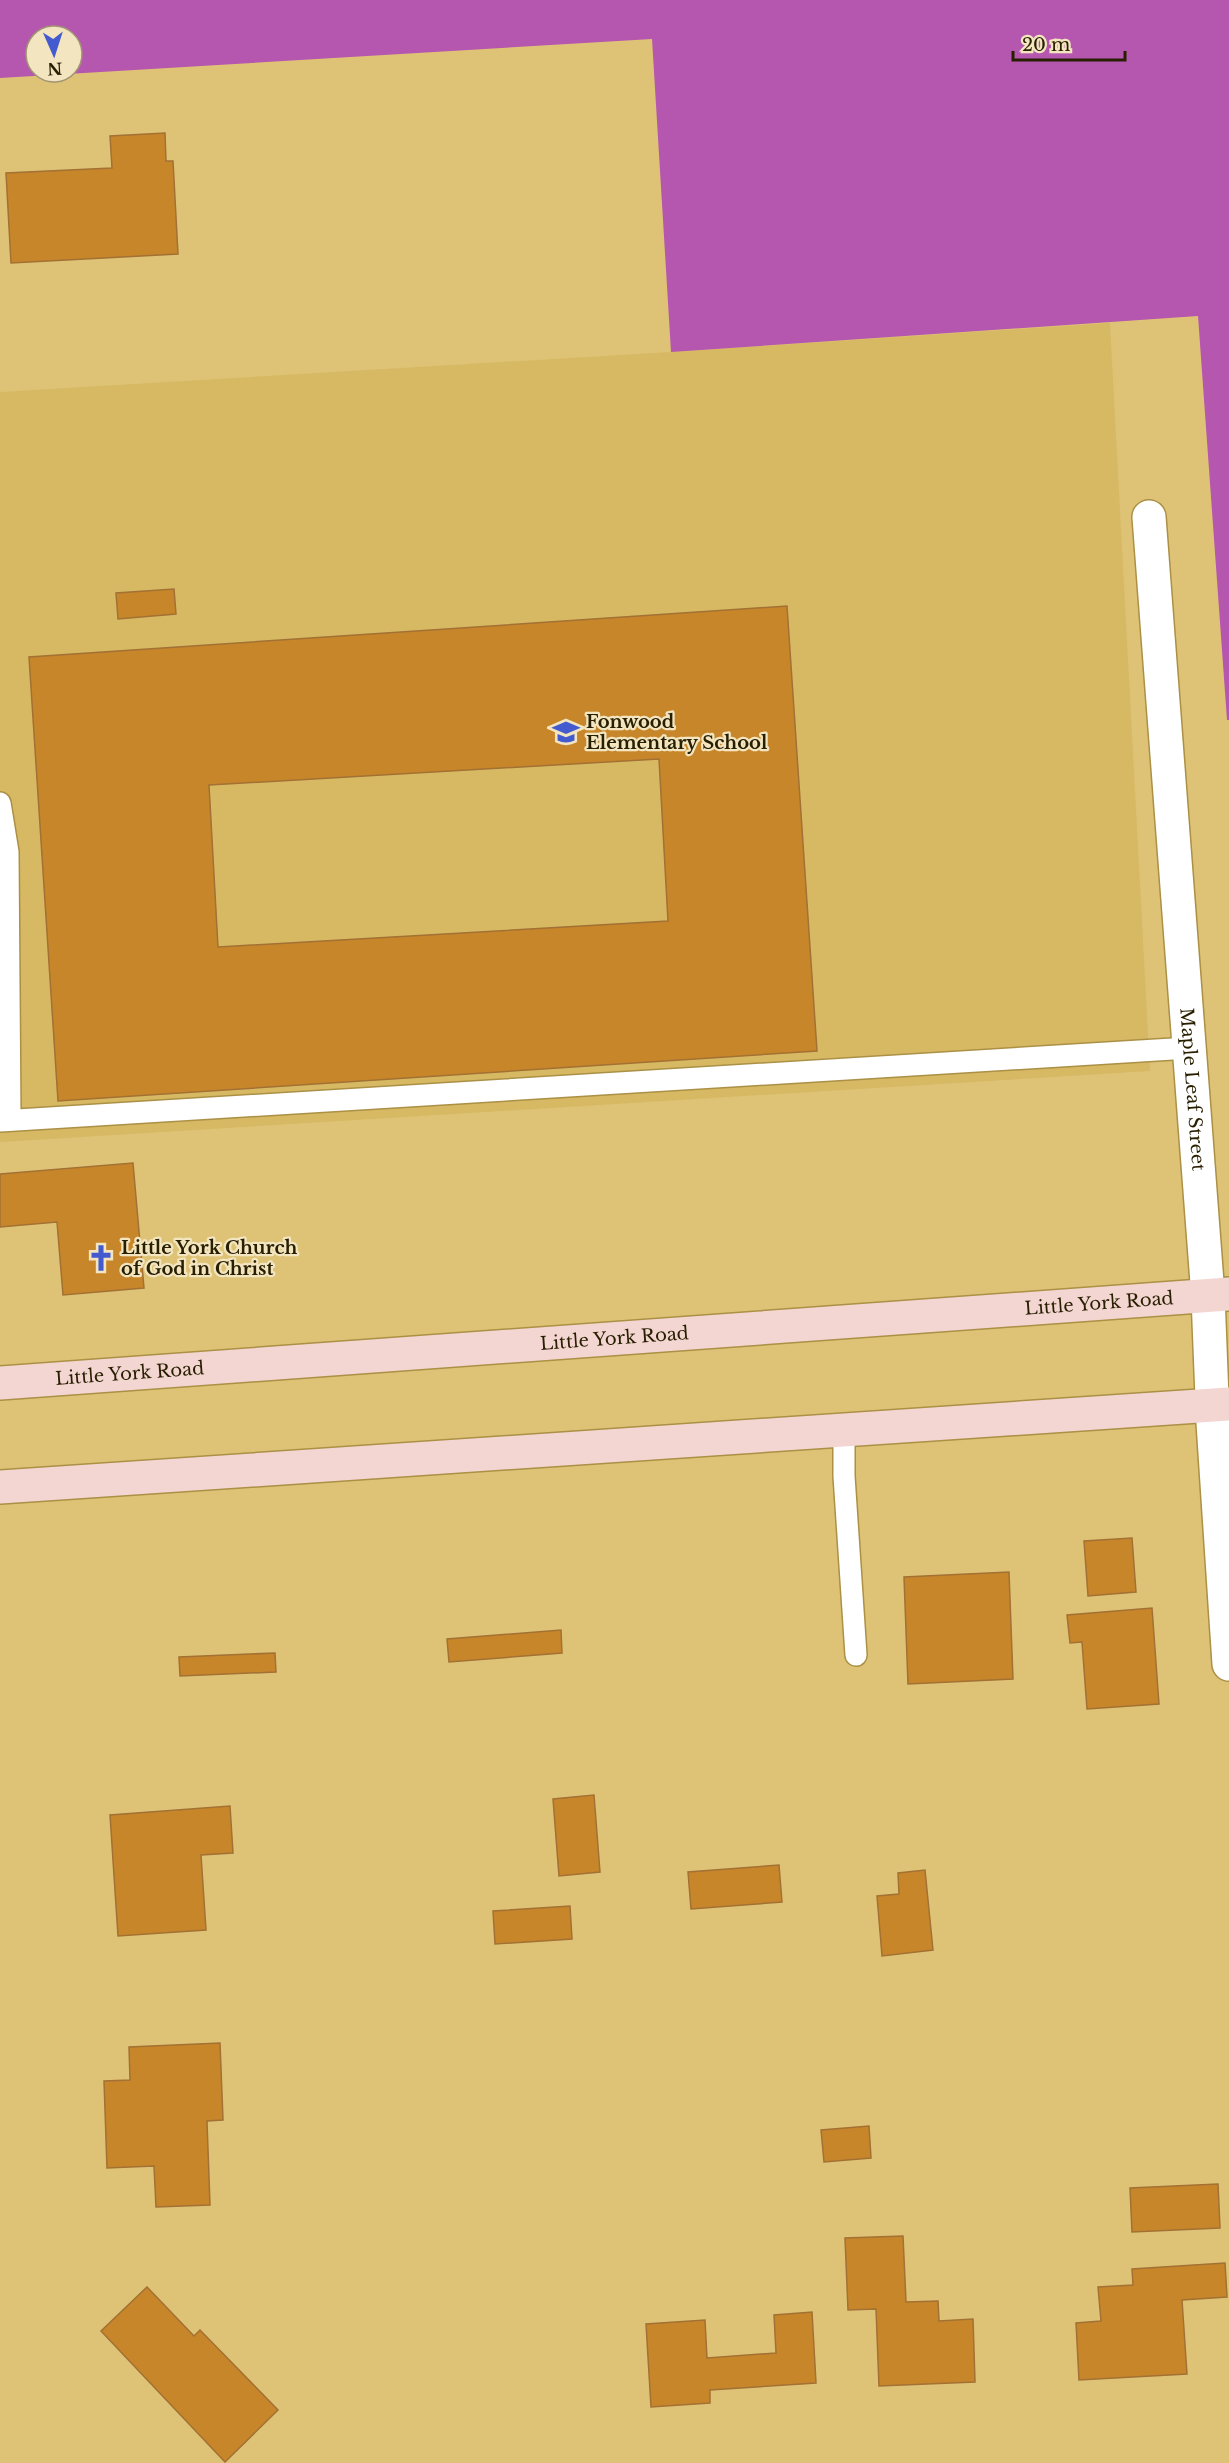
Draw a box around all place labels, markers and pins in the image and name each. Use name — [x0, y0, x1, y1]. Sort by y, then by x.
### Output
place label: Fonwood Elementary School — [586, 711, 768, 754]
school or university icon: Fonwood Elementary School — [551, 717, 581, 747]
place label: Little York Church of God in Christ — [121, 1237, 298, 1280]
church icon: Little York Church of God in Christ — [86, 1243, 116, 1273]

